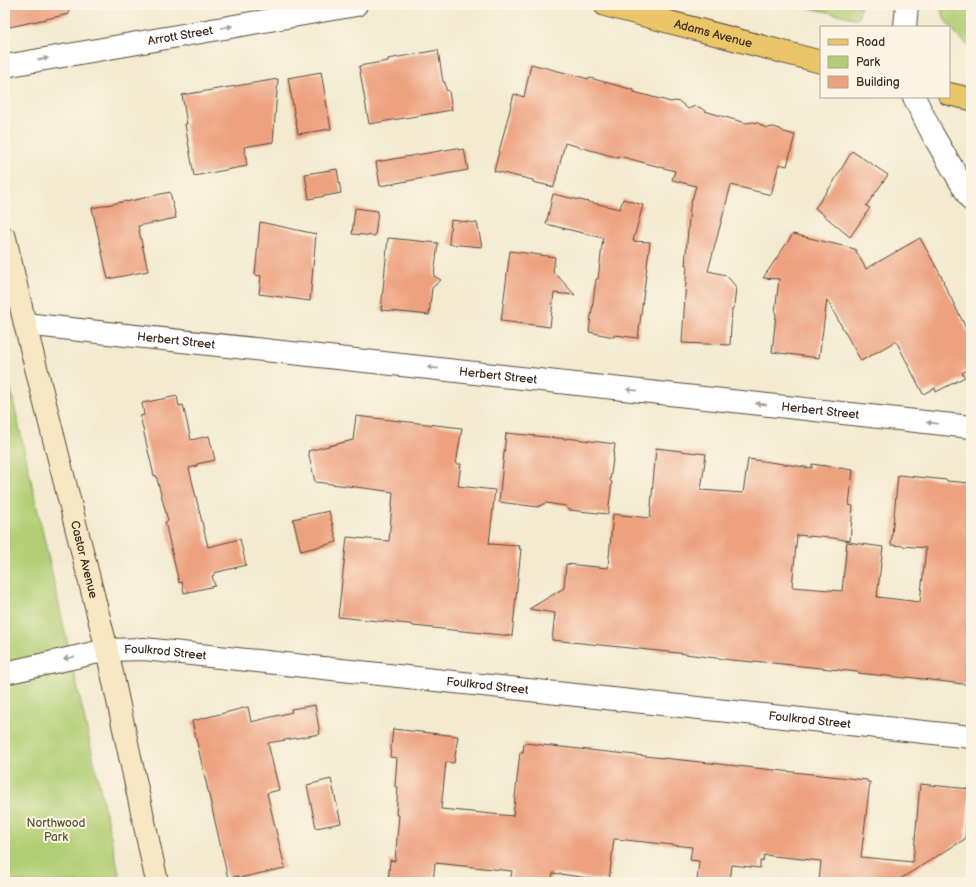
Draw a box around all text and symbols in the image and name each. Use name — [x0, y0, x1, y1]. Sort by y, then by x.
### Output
street label: Adams Avenue — [672, 17, 754, 52]
street label: Arrott Street — [147, 23, 214, 49]
one-way arrow — [221, 24, 233, 30]
legend — [820, 26, 950, 98]
text: Road — [856, 35, 885, 50]
text: Park — [856, 55, 880, 70]
one-way arrow — [37, 56, 50, 62]
text: Building — [856, 75, 900, 90]
street label: Herbert Street — [136, 329, 216, 353]
street label: Herbert Street — [458, 364, 538, 388]
one-way arrow — [427, 365, 439, 372]
one-way arrow — [626, 387, 638, 393]
street label: Herbert Street — [781, 399, 860, 423]
one-way arrow — [755, 401, 767, 408]
one-way arrow — [926, 420, 938, 426]
street label: Castor Avenue — [67, 519, 101, 600]
street label: Foulkrod Street — [124, 642, 207, 664]
one-way arrow — [63, 656, 75, 662]
street label: Foulkrod Street — [446, 674, 530, 698]
street label: Foulkrod Street — [768, 709, 852, 732]
park label: Northwood Park — [26, 816, 86, 845]

